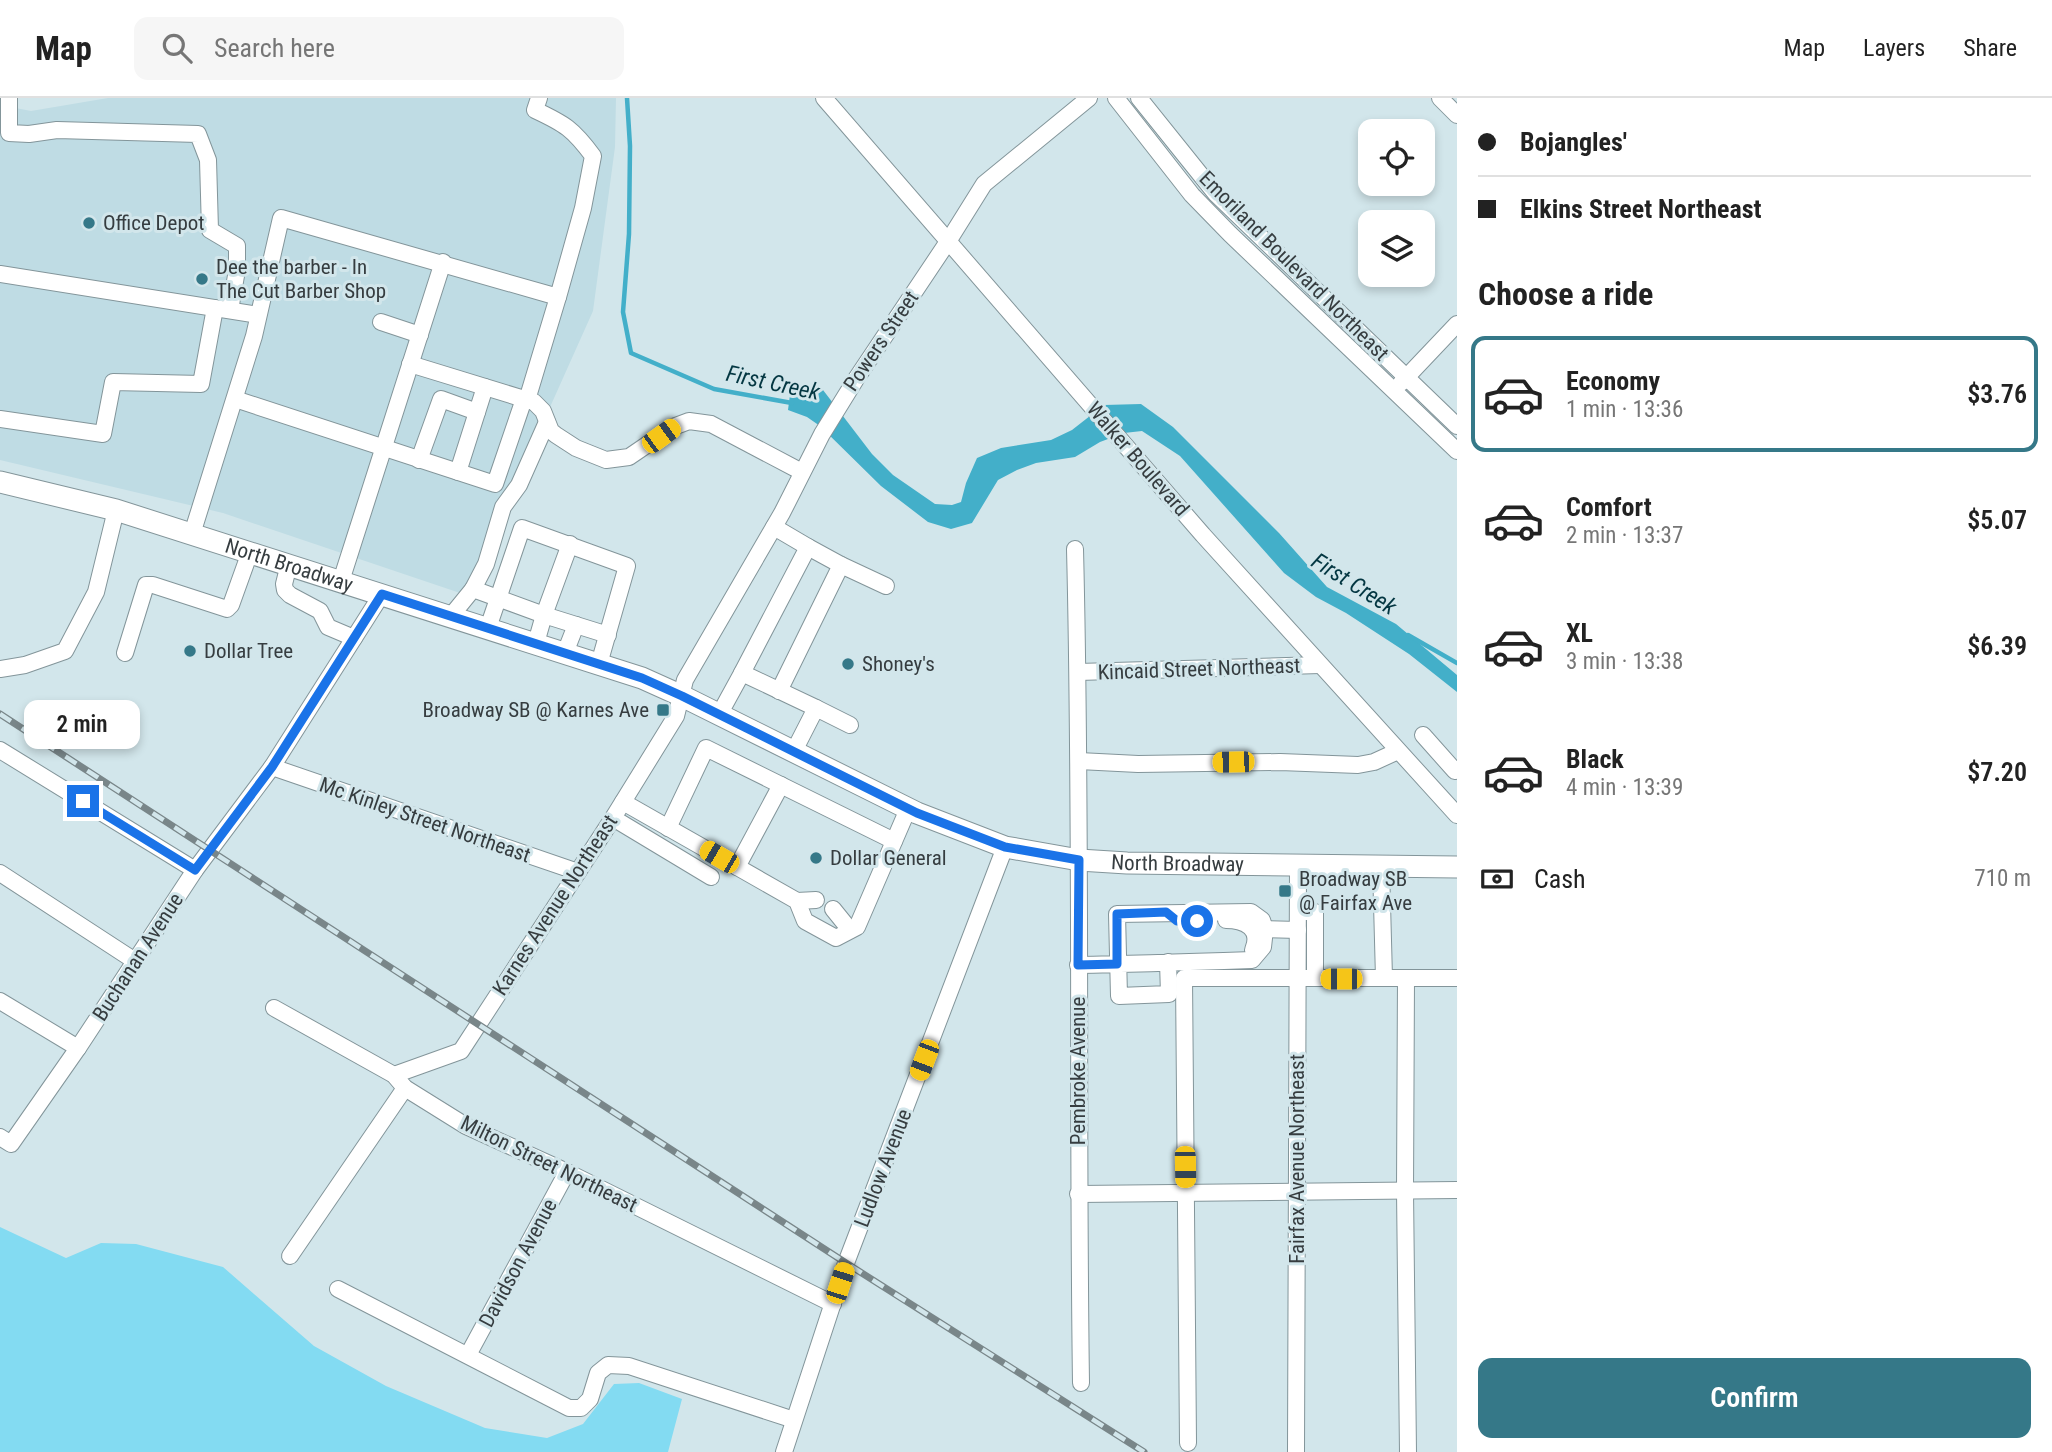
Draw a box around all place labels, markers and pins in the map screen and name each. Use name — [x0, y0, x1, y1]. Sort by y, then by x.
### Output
place label: Office Depot — [103, 211, 205, 235]
marker: Office Depot — [81, 215, 97, 231]
place label: Dee the barber - In The Cut Barber Shop — [216, 255, 386, 303]
marker: Dee the barber - In The Cut Barber Shop — [194, 271, 210, 287]
place label: Dollar Tree — [204, 639, 293, 663]
marker: Dollar Tree — [182, 643, 198, 659]
place label: Shoney's — [862, 652, 935, 676]
marker: Shoney's — [840, 656, 856, 672]
place label: Broadway SB @ Karnes Ave — [422, 698, 649, 722]
marker: Broadway SB @ Karnes Ave — [655, 702, 671, 718]
place label: Dollar General — [830, 846, 947, 870]
marker: Dollar General — [808, 850, 824, 866]
place label: Broadway SB @ Fairfax Ave — [1299, 867, 1412, 915]
marker: Broadway SB @ Fairfax Ave — [1277, 883, 1293, 899]

